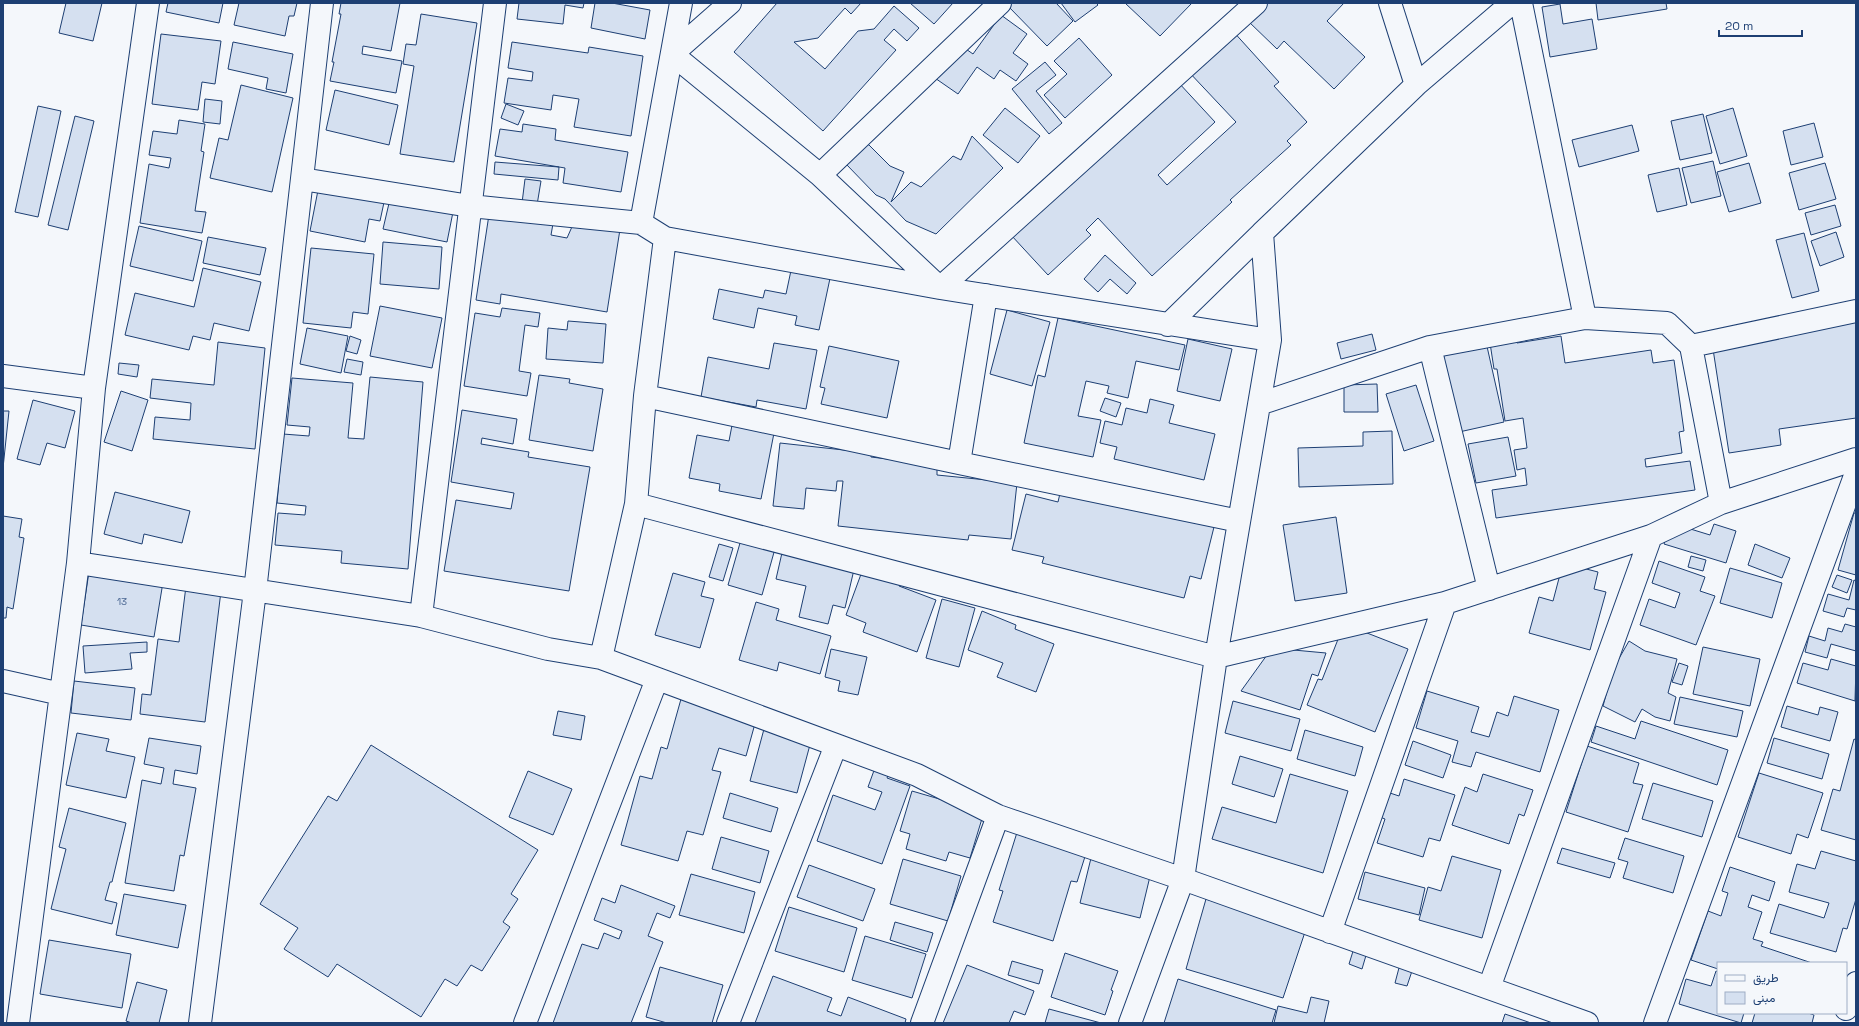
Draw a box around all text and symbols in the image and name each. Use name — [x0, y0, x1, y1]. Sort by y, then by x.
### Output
scale bar — [1719, 12, 1802, 38]
text: 20 m — [1725, 18, 1753, 34]
house number: 13 — [117, 595, 127, 608]
legend — [1717, 962, 1847, 1014]
text: طريق — [1753, 970, 1779, 986]
text: مبنى — [1753, 990, 1775, 1006]

